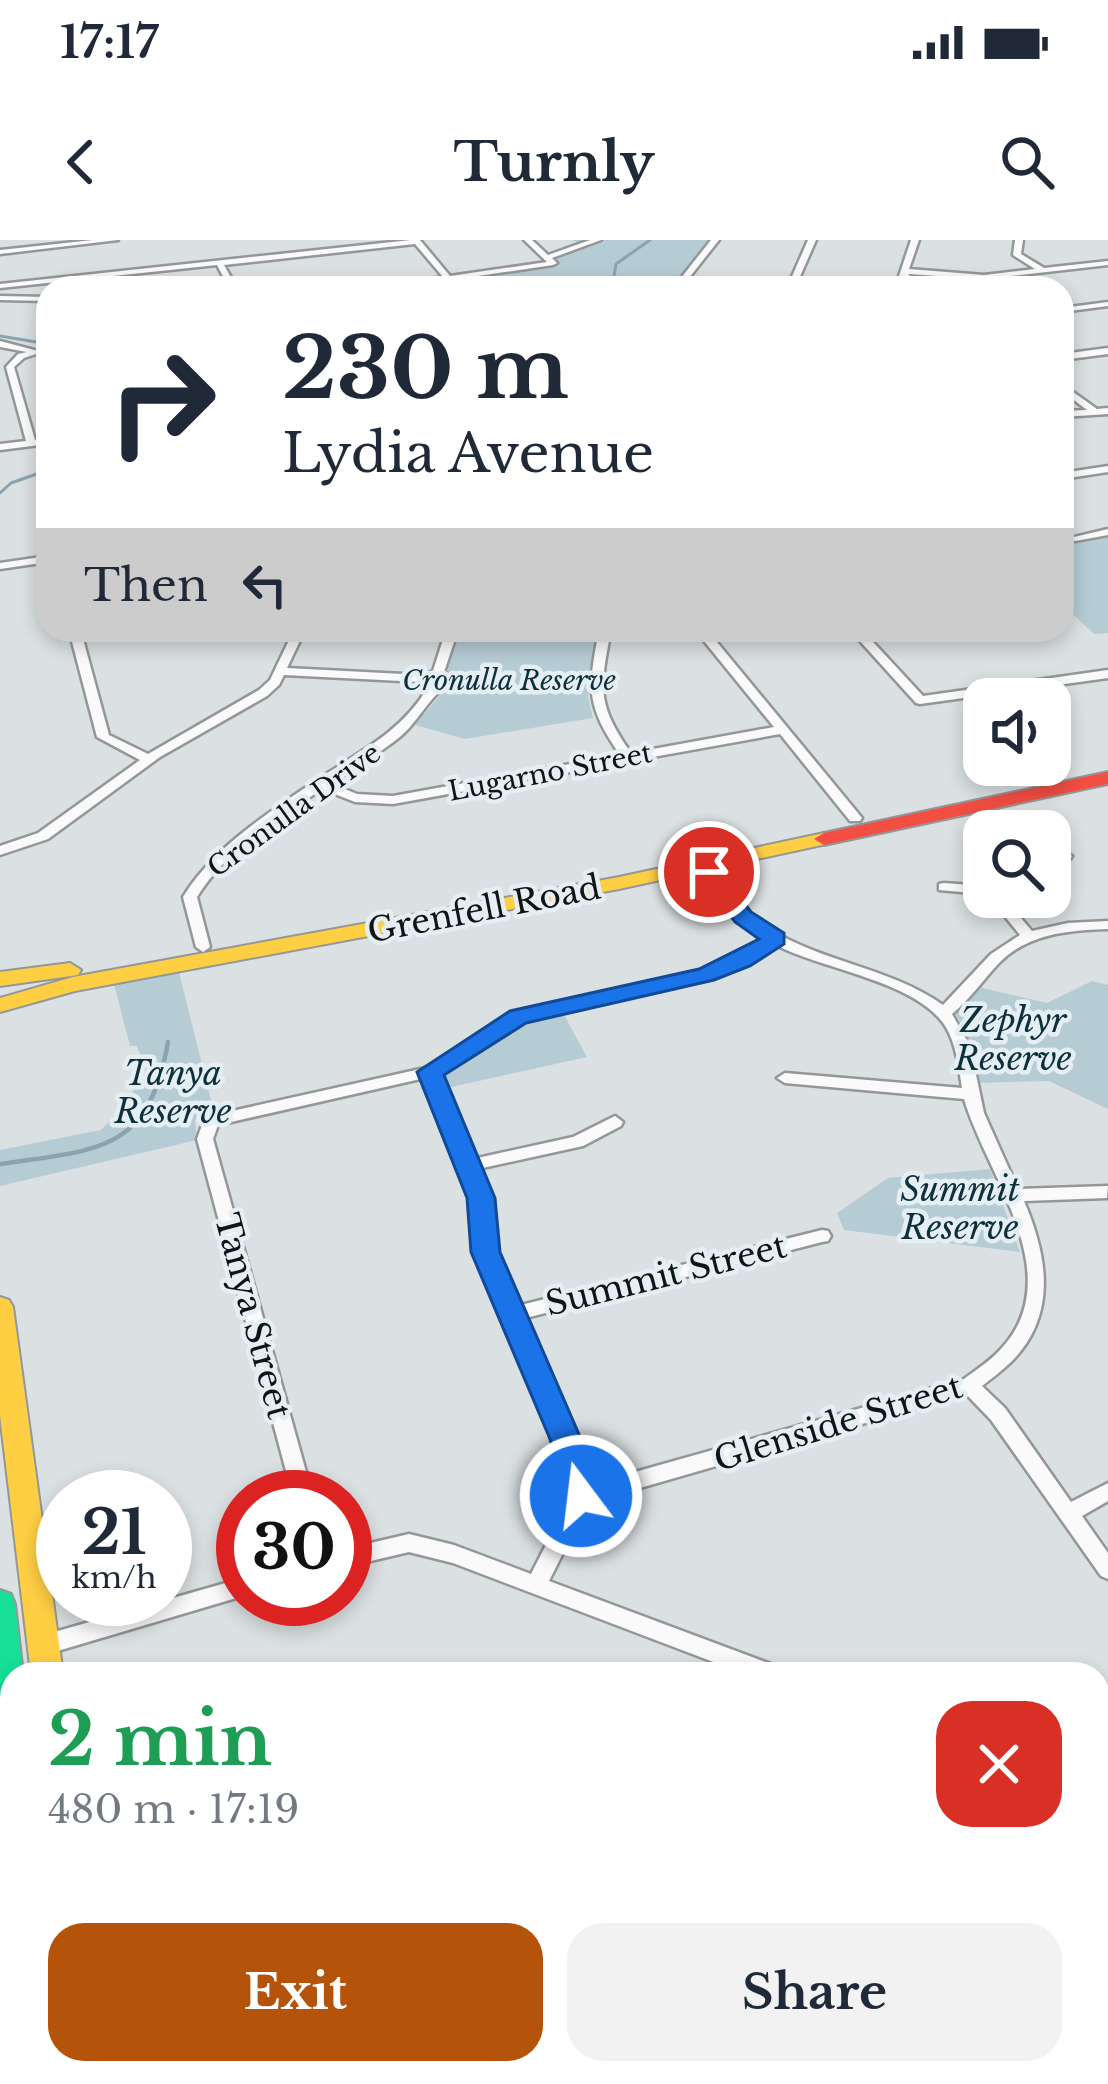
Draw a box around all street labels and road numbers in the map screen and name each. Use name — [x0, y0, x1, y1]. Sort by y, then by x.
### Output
street label: Cronulla Drive — [201, 736, 387, 884]
street label: Lugarno Street — [445, 736, 655, 808]
street label: Grenfell Road — [364, 866, 604, 952]
street label: Tanya Street — [206, 1209, 300, 1424]
street label: Summit Street — [541, 1225, 791, 1325]
street label: Glenside Street — [709, 1366, 967, 1480]

